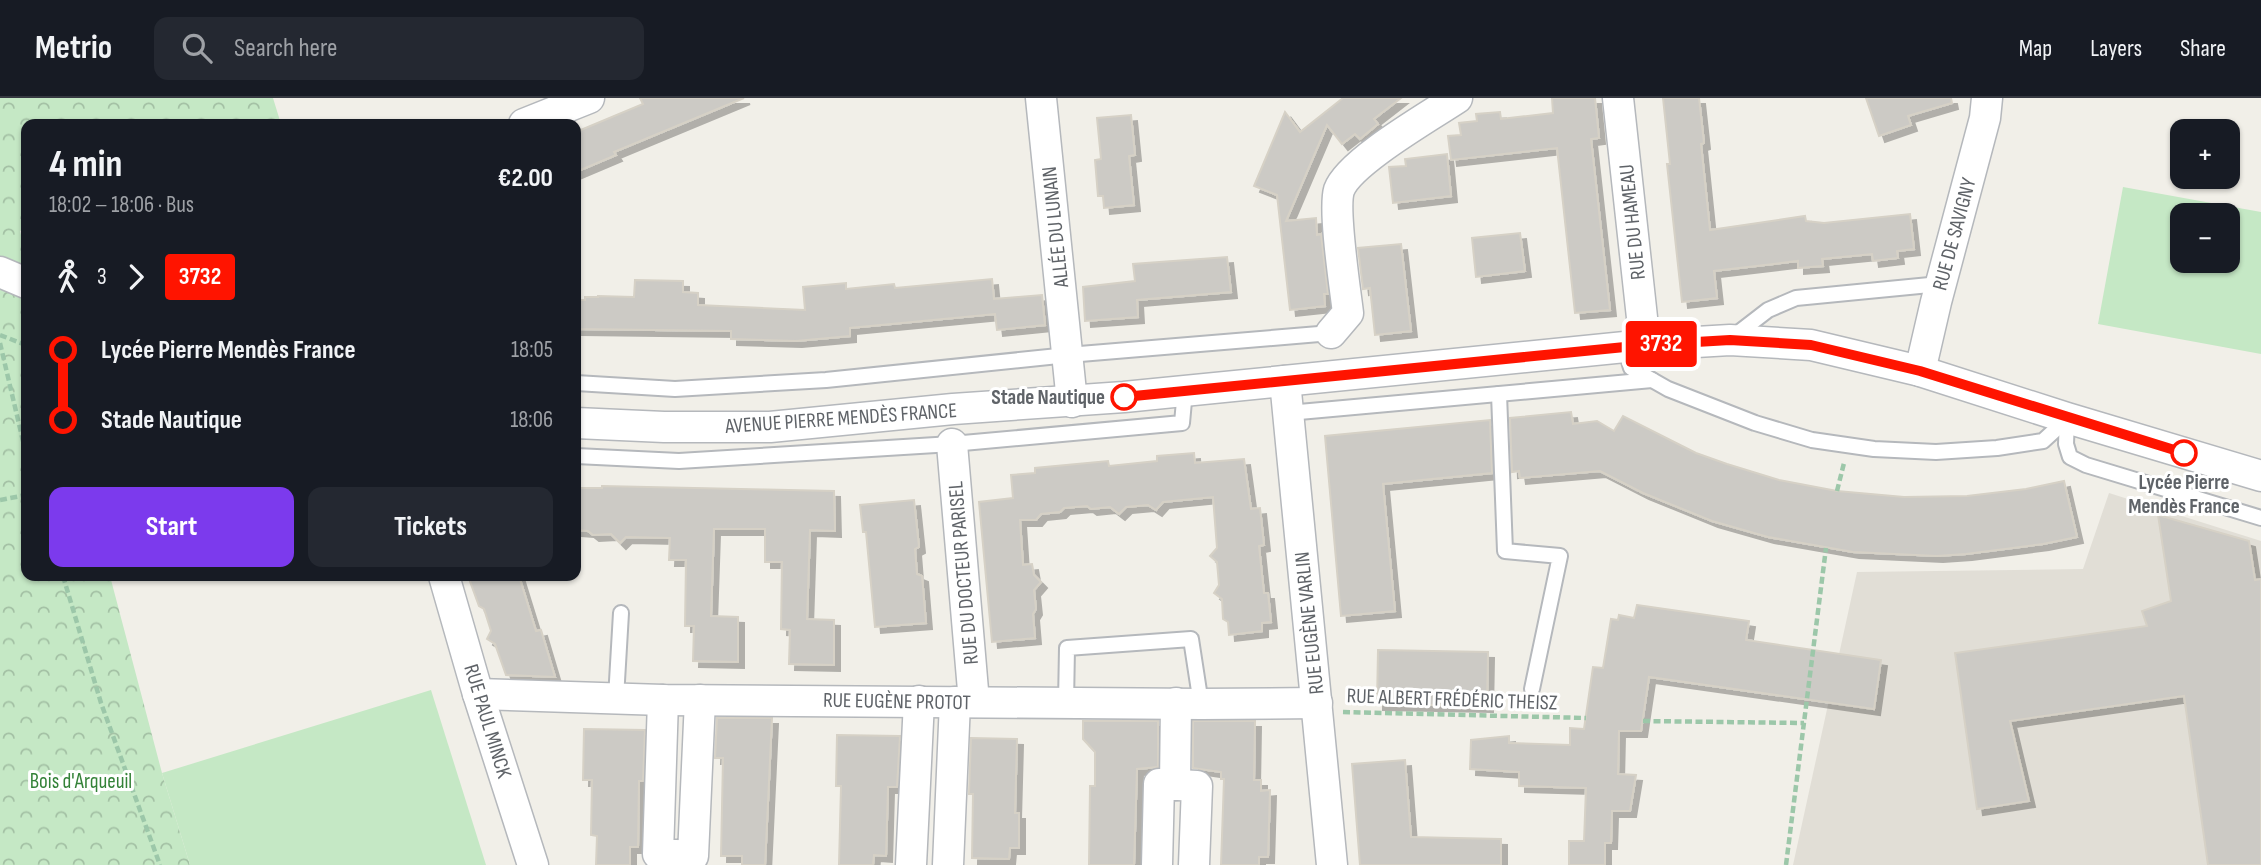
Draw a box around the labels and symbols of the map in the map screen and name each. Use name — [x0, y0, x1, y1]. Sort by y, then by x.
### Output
street label: RUE DU HAMEAU — [1614, 163, 1651, 281]
street label: ALLÉE DU LUNAIN — [1037, 165, 1074, 290]
street label: RUE DE SAVIGNY — [1927, 175, 1982, 293]
line badge: 3732 — [1612, 321, 1710, 367]
marker: Stade Nautique — [1111, 384, 1137, 410]
place label: Stade Nautique — [991, 385, 1105, 410]
street label: AVENUE PIERRE MENDÈS FRANCE — [723, 398, 958, 439]
marker: Lycée Pierre Mendès France — [2171, 440, 2197, 466]
place label: Lycée Pierre Mendès France — [2128, 470, 2240, 519]
street label: RUE DU DOCTEUR PARISEL — [943, 480, 984, 666]
street label: RUE EUGÈNE VARLIN — [1290, 550, 1329, 695]
street label: RUE PAUL MINCK — [458, 661, 517, 782]
street label: RUE ALBERT FRÉDÉRIC THEISZ — [1346, 683, 1558, 716]
street label: RUE EUGÈNE PROTOT — [823, 688, 972, 715]
park label: Bois d'Arqueuil — [30, 769, 132, 794]

